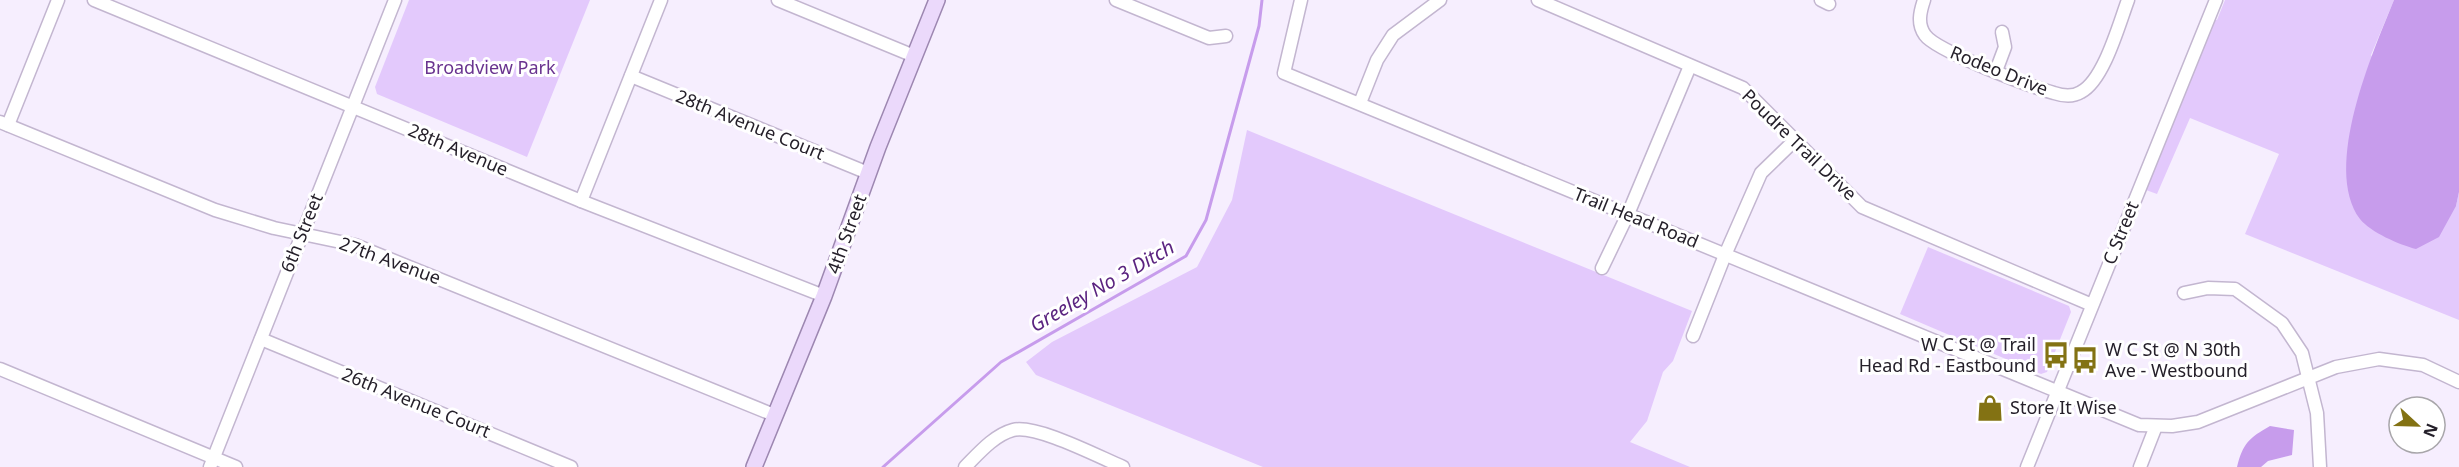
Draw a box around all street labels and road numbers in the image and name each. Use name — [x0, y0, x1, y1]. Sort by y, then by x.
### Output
street label: Rodeo Drive — [1947, 40, 2052, 101]
street label: 28th Avenue Court — [673, 83, 829, 165]
street label: Poudre Trail Drive — [1737, 83, 1862, 205]
street label: 28th Avenue — [405, 117, 512, 181]
street label: Trail Head Road — [1570, 181, 1702, 253]
street label: 6th Street — [274, 189, 328, 276]
street label: 4th Street — [821, 190, 872, 277]
street label: C Street — [2097, 197, 2144, 268]
street label: 27th Avenue — [336, 231, 444, 289]
street label: 26th Avenue Court — [339, 361, 495, 443]

